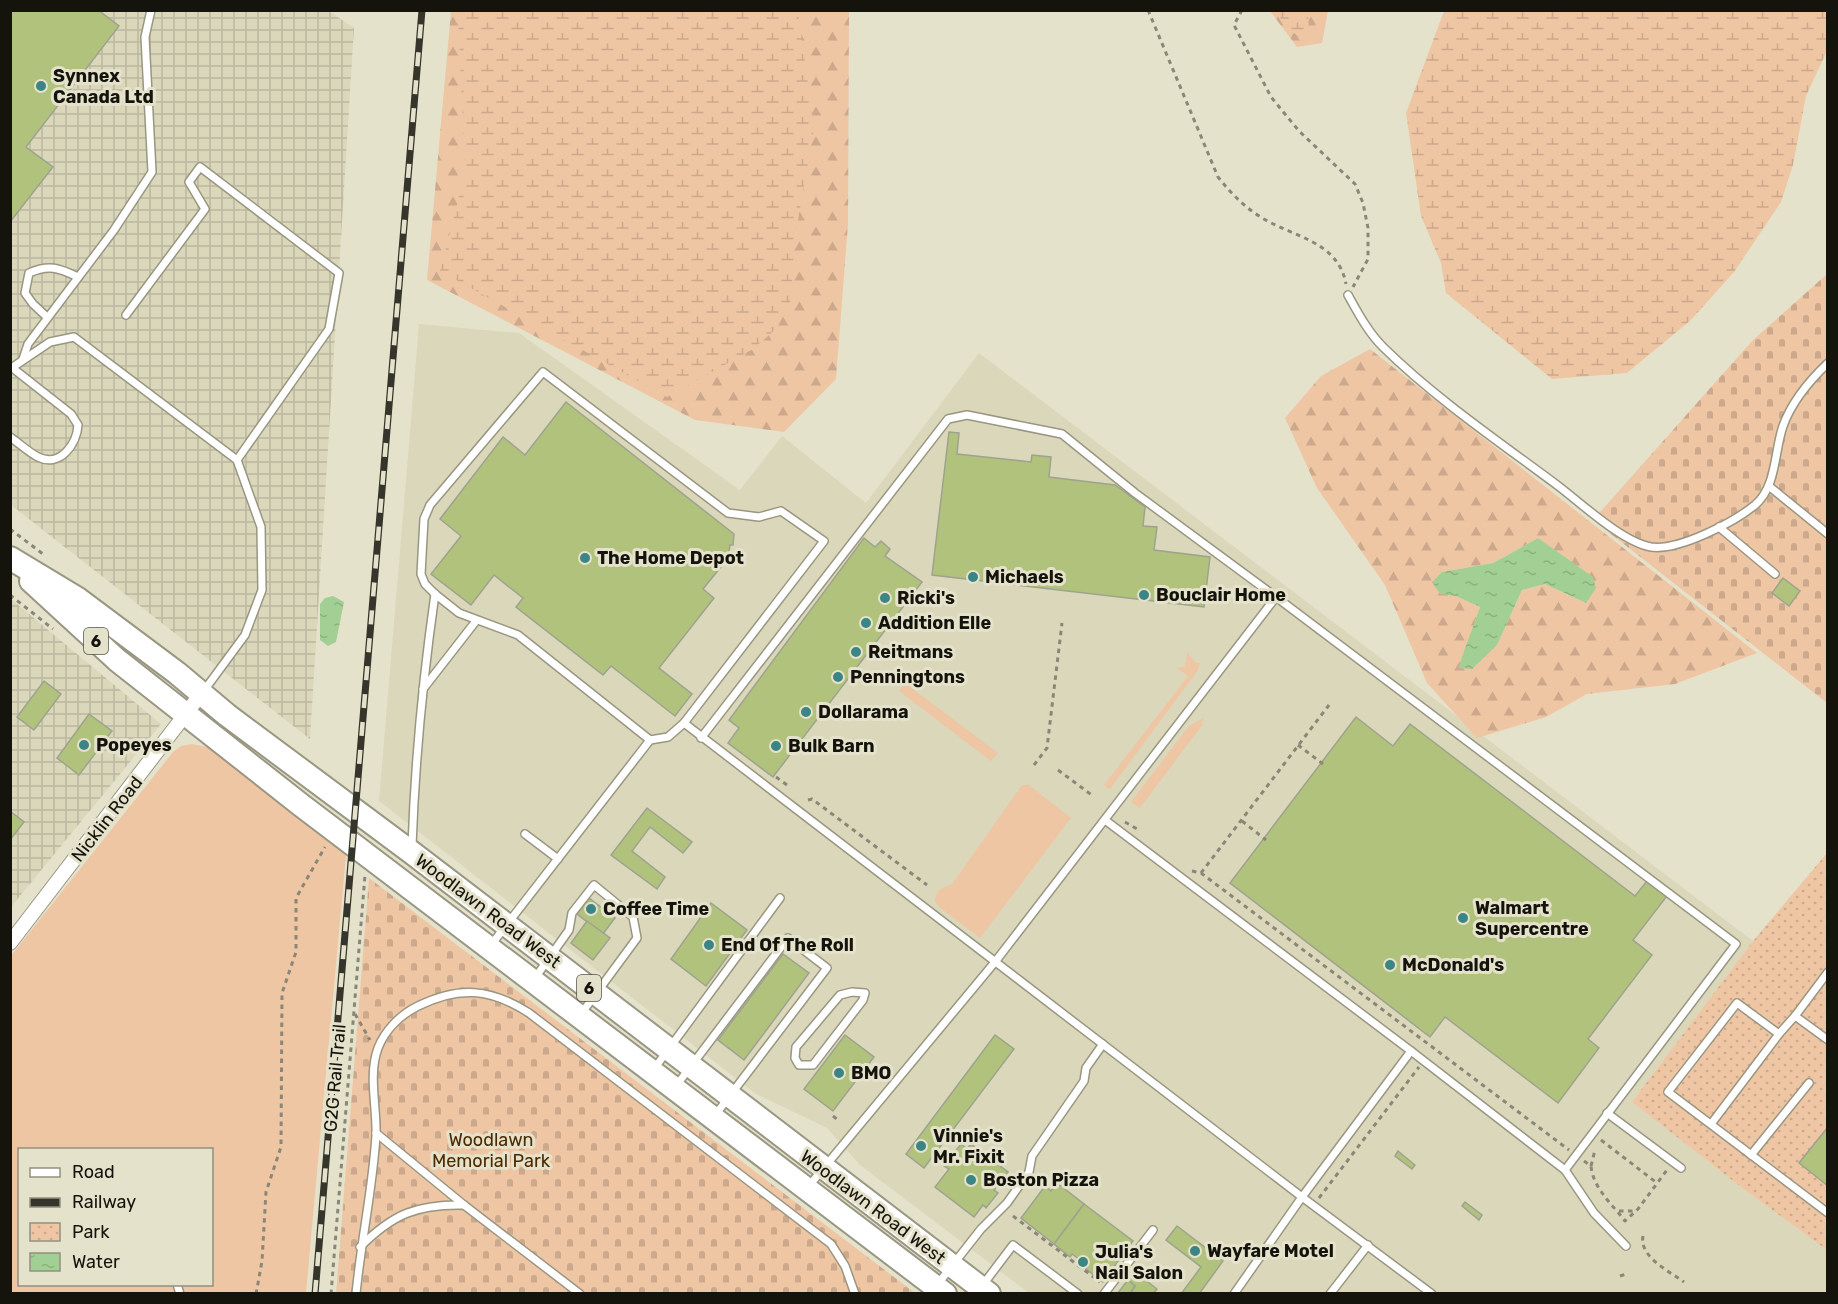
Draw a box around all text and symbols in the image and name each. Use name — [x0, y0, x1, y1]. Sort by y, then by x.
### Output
place label: Synnex Canada Ltd — [53, 65, 154, 108]
marker: Synnex Canada Ltd — [34, 79, 48, 93]
place label: The Home Depot — [597, 547, 744, 569]
marker: The Home Depot — [578, 551, 592, 565]
place label: Michaels — [985, 566, 1064, 588]
marker: Michaels — [966, 570, 980, 584]
place label: Bouclair Home — [1156, 584, 1286, 606]
place label: Ricki's — [897, 587, 955, 609]
marker: Bouclair Home — [1137, 588, 1151, 602]
marker: Ricki's — [878, 591, 892, 605]
place label: Addition Elle — [878, 612, 991, 634]
marker: Addition Elle — [859, 616, 873, 630]
road number: 6 — [84, 628, 108, 654]
place label: Reitmans — [868, 641, 953, 663]
marker: Reitmans — [849, 645, 863, 659]
place label: Penningtons — [850, 666, 965, 688]
marker: Penningtons — [831, 670, 845, 684]
place label: Dollarama — [818, 701, 909, 723]
marker: Dollarama — [799, 705, 813, 719]
place label: Popeyes — [96, 734, 172, 756]
place label: Bulk Barn — [788, 735, 875, 757]
marker: Popeyes — [77, 738, 91, 752]
marker: Bulk Barn — [769, 739, 783, 753]
street label: Nicklin Road — [67, 772, 147, 866]
street label: Woodlawn Road West — [411, 849, 565, 973]
place label: Walmart Supercentre — [1475, 897, 1589, 940]
place label: Coffee Time — [603, 898, 710, 920]
marker: Coffee Time — [584, 902, 598, 916]
marker: Walmart Supercentre — [1456, 911, 1470, 925]
place label: End Of The Roll — [721, 934, 854, 956]
marker: End Of The Roll — [702, 938, 716, 952]
place label: McDonald's — [1402, 954, 1504, 976]
marker: McDonald's — [1383, 958, 1397, 972]
road number: 6 — [577, 975, 601, 1001]
street label: G2G Rail Trail — [319, 1023, 351, 1133]
place label: BMO — [851, 1062, 891, 1084]
marker: BMO — [832, 1066, 846, 1080]
place label: Vinnie's Mr. Fixit — [933, 1125, 1004, 1168]
park label: Woodlawn Memorial Park — [432, 1129, 551, 1172]
marker: Vinnie's Mr. Fixit — [914, 1139, 928, 1153]
street label: Woodlawn Road West — [796, 1145, 950, 1269]
legend — [18, 1148, 213, 1286]
text: Road — [72, 1161, 115, 1183]
place label: Boston Pizza — [983, 1169, 1099, 1191]
marker: Boston Pizza — [964, 1173, 978, 1187]
text: Railway — [72, 1191, 136, 1213]
text: Park — [72, 1221, 110, 1243]
place label: Wayfare Motel — [1207, 1240, 1334, 1262]
place label: Julia's Nail Salon — [1095, 1241, 1183, 1284]
marker: Wayfare Motel — [1188, 1244, 1202, 1258]
text: Water — [72, 1251, 120, 1273]
marker: Julia's Nail Salon — [1076, 1255, 1090, 1269]

